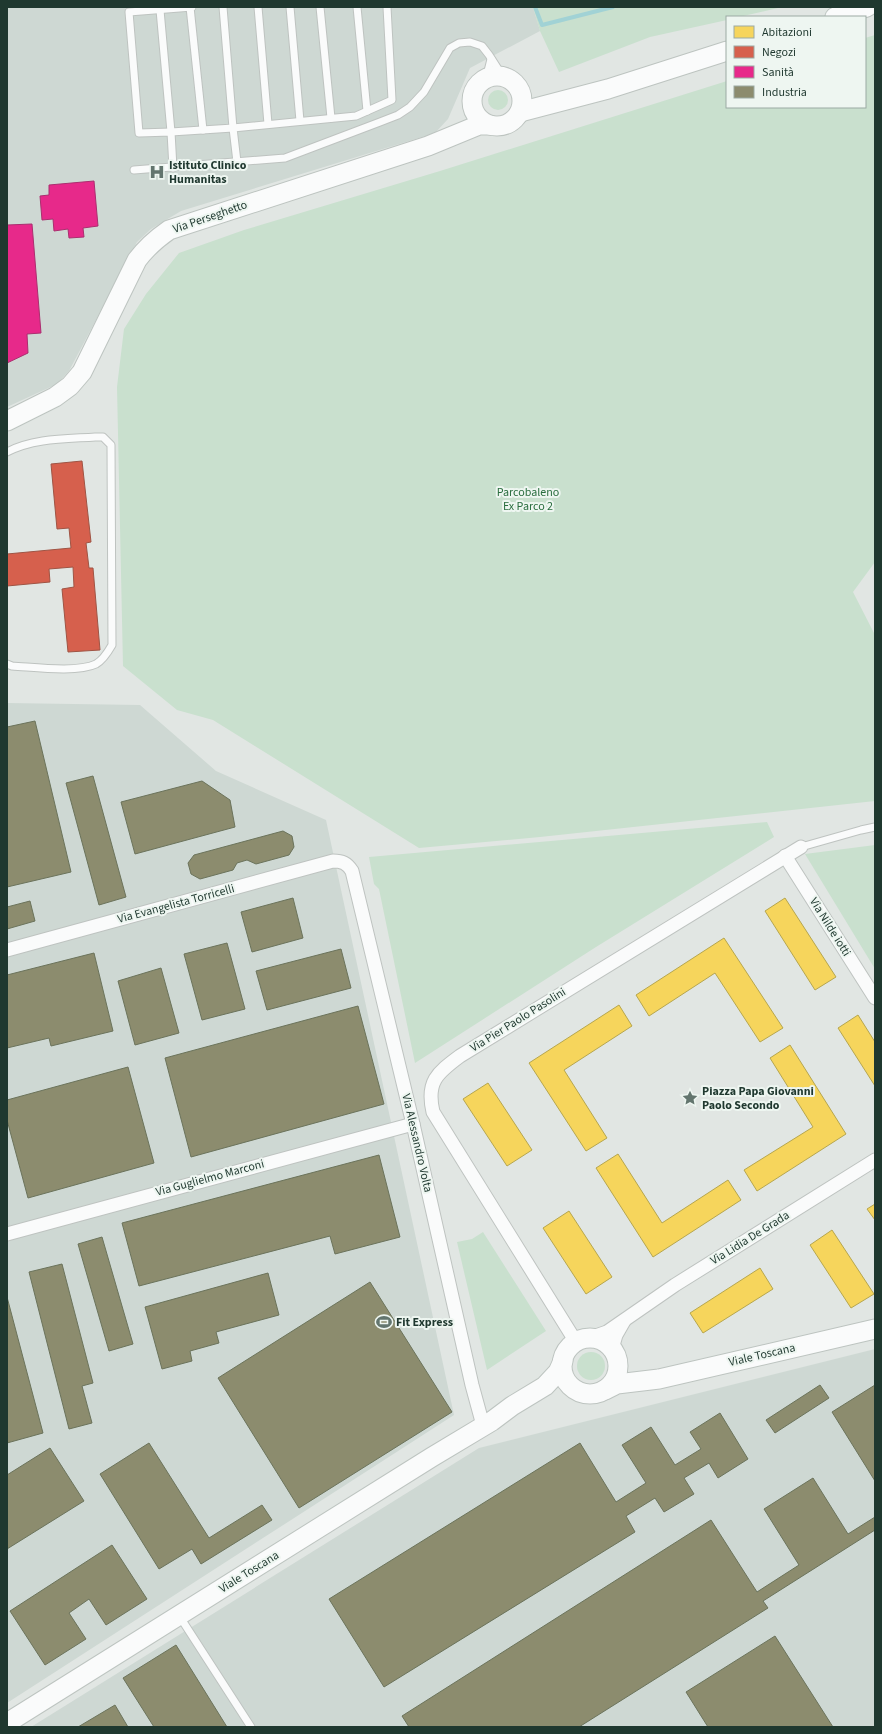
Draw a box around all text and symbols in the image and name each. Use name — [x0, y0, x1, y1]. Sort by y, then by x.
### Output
legend — [726, 16, 866, 108]
text: Abitazioni — [762, 24, 812, 41]
text: Negozi — [762, 44, 796, 61]
text: Sanità — [762, 64, 794, 81]
text: Industria — [762, 84, 807, 101]
place label: Istituto Clinico Humanitas — [169, 157, 247, 188]
hospital icon: Istituto Clinico Humanitas — [148, 163, 166, 181]
street label: Via Perseghetto — [171, 196, 249, 238]
park label: Parcobaleno Ex Parco 2 — [497, 484, 559, 515]
street label: Via Evangelista Torricelli — [116, 880, 236, 928]
street label: Via Nilde iotti — [805, 894, 855, 960]
street label: Via Pier Paolo Pasolini — [467, 984, 569, 1056]
place label: Piazza Papa Giovanni Paolo Secondo — [702, 1083, 814, 1114]
place icon: Piazza Papa Giovanni Paolo Secondo — [681, 1089, 699, 1107]
street label: Via Alessandro Volta — [397, 1092, 437, 1194]
street label: Via Guglielmo Marconi — [154, 1155, 266, 1201]
street label: Via Lidia De Grada — [707, 1207, 793, 1269]
sports icon: Fit Express — [375, 1313, 393, 1331]
place label: Fit Express — [396, 1314, 453, 1331]
street label: Viale Toscana — [727, 1339, 797, 1371]
street label: Viale Toscana — [216, 1547, 282, 1597]

